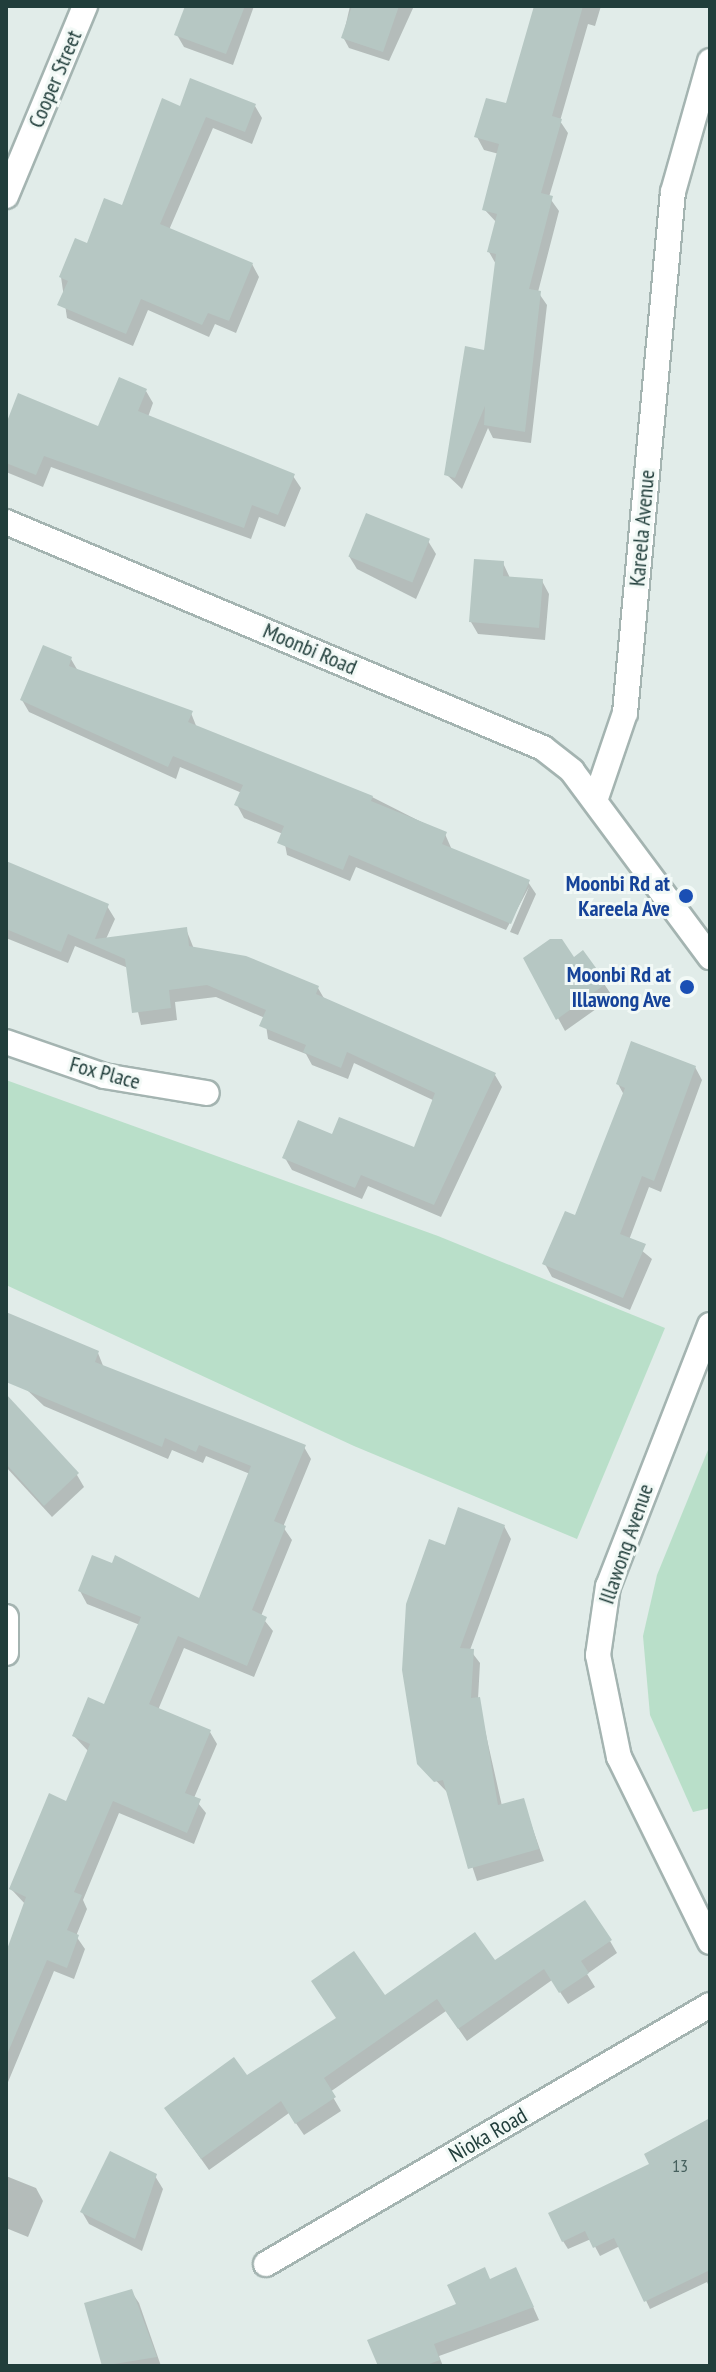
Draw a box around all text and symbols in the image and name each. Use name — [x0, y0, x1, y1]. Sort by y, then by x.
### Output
street label: Cooper Street — [23, 26, 87, 132]
street label: Kareela Avenue — [624, 468, 660, 588]
street label: Moonbi Road — [259, 617, 361, 681]
place label: Moonbi Rd at Kareela Ave — [566, 870, 670, 922]
marker: Moonbi Rd at Kareela Ave — [677, 887, 695, 905]
place label: Moonbi Rd at Illawong Ave — [567, 961, 671, 1012]
marker: Moonbi Rd at Illawong Ave — [678, 978, 696, 996]
street label: Fox Place — [67, 1051, 143, 1095]
street label: Illawong Avenue — [593, 1480, 659, 1608]
street label: Nioka Road — [444, 2102, 532, 2168]
house number: 13 — [672, 2155, 688, 2177]

